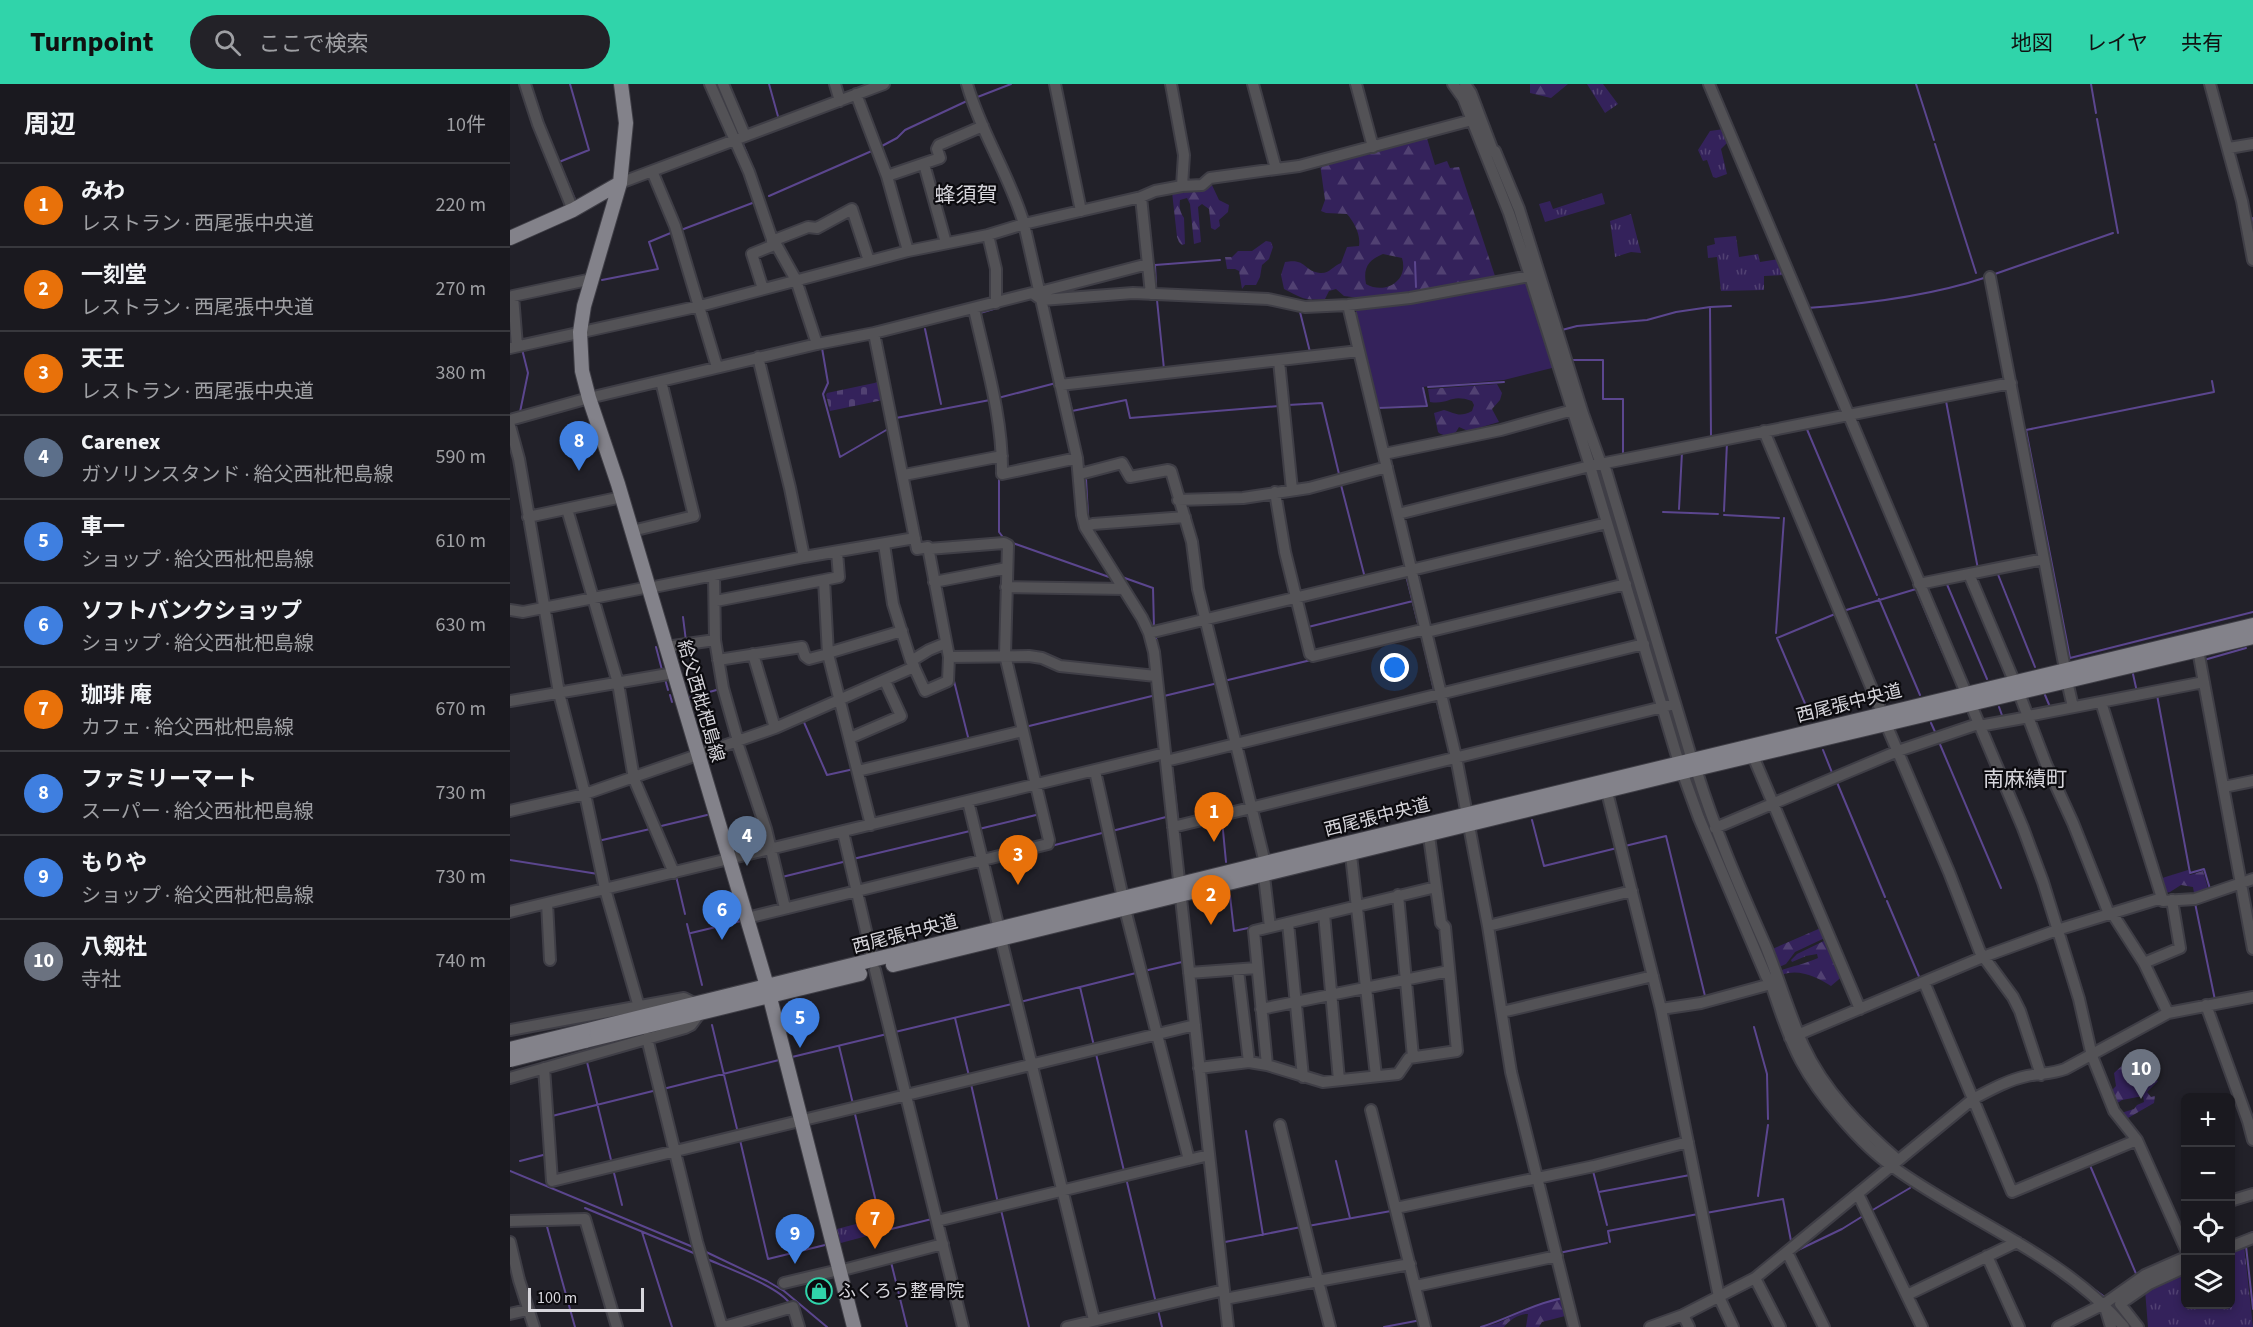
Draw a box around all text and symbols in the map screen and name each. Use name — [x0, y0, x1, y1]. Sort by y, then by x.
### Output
search box — [190, 15, 610, 69]
text: Turnpoint — [30, 22, 154, 62]
icon: search — [211, 26, 244, 59]
text: ここで検索 — [259, 28, 369, 60]
text: 地図 — [2011, 28, 2053, 58]
text: レイヤ — [2086, 28, 2148, 58]
text: 共有 — [2181, 28, 2223, 58]
text: 周辺 — [24, 106, 76, 143]
text: 10件 — [446, 111, 486, 139]
text: みわ — [81, 175, 125, 207]
district label: 蜂須賀 — [935, 180, 998, 210]
text: 1 — [38, 191, 49, 219]
text: 220 m — [436, 191, 486, 219]
text: レストラン · 西尾張中央道 — [81, 210, 314, 238]
text: 一刻堂 — [81, 259, 147, 291]
text: 2 — [38, 275, 49, 303]
text: 270 m — [436, 275, 486, 303]
text: レストラン · 西尾張中央道 — [81, 294, 314, 322]
text: 天王 — [81, 343, 125, 375]
text: 3 — [38, 359, 49, 387]
text: 380 m — [436, 359, 486, 387]
text: レストラン · 西尾張中央道 — [81, 378, 314, 406]
pin: 8 — [560, 422, 598, 471]
text: Carenex — [81, 426, 160, 458]
text: 4 — [38, 443, 49, 471]
text: 590 m — [436, 443, 486, 471]
text: ガソリンスタンド · 給父西枇杷島線 — [81, 461, 394, 489]
text: 車一 — [81, 511, 125, 543]
text: 5 — [38, 527, 49, 555]
text: 610 m — [436, 527, 486, 555]
text: ショップ · 給父西枇杷島線 — [81, 546, 314, 574]
text: ソフトバンクショップ — [81, 595, 302, 627]
text: 6 — [38, 611, 49, 639]
text: 630 m — [436, 611, 486, 639]
text: ショップ · 給父西枇杷島線 — [81, 630, 314, 658]
street label: 給父西枇杷島線 — [671, 637, 730, 765]
your location — [1380, 653, 1409, 682]
street label: 西尾張中央道 — [1794, 678, 1905, 729]
text: 珈琲 庵 — [81, 679, 151, 711]
text: 7 — [38, 695, 49, 723]
text: 670 m — [436, 695, 486, 723]
text: カフェ · 給父西枇杷島線 — [81, 714, 294, 742]
text: ファミリーマート — [81, 763, 257, 795]
district label: 南麻績町 — [1983, 764, 2067, 794]
text: 8 — [38, 779, 49, 807]
text: 730 m — [436, 779, 486, 807]
pin: 1 — [1194, 792, 1234, 842]
street label: 西尾張中央道 — [1322, 792, 1433, 843]
text: スーパー · 給父西枇杷島線 — [81, 798, 314, 826]
pin: 4 — [728, 816, 766, 866]
pin: 3 — [998, 836, 1038, 885]
text: もりや — [81, 847, 147, 879]
text: 9 — [38, 863, 49, 891]
text: 730 m — [436, 863, 486, 891]
pin: 2 — [1192, 876, 1230, 925]
text: ショップ · 給父西枇杷島線 — [81, 882, 314, 910]
pin: 6 — [702, 890, 742, 940]
street label: 西尾張中央道 — [850, 909, 961, 960]
text: 八剱社 — [81, 931, 147, 963]
text: 10 — [33, 947, 54, 975]
text: 740 m — [436, 947, 486, 975]
text: 寺社 — [81, 966, 121, 994]
pin: 5 — [780, 998, 820, 1048]
pin: 10 — [2122, 1050, 2160, 1099]
map controls — [2181, 1093, 2235, 1309]
button: + — [2181, 1093, 2235, 1147]
button: − — [2181, 1147, 2235, 1201]
pin: 7 — [856, 1200, 895, 1249]
button: locate — [2181, 1201, 2235, 1255]
pin: 9 — [776, 1214, 814, 1264]
button: layers — [2181, 1255, 2235, 1309]
shop icon: ふくろう整骨院 — [804, 1276, 834, 1306]
place label: ふくろう整骨院 — [838, 1279, 964, 1304]
scale bar — [528, 1285, 644, 1312]
text: 100 m — [537, 1287, 577, 1309]

